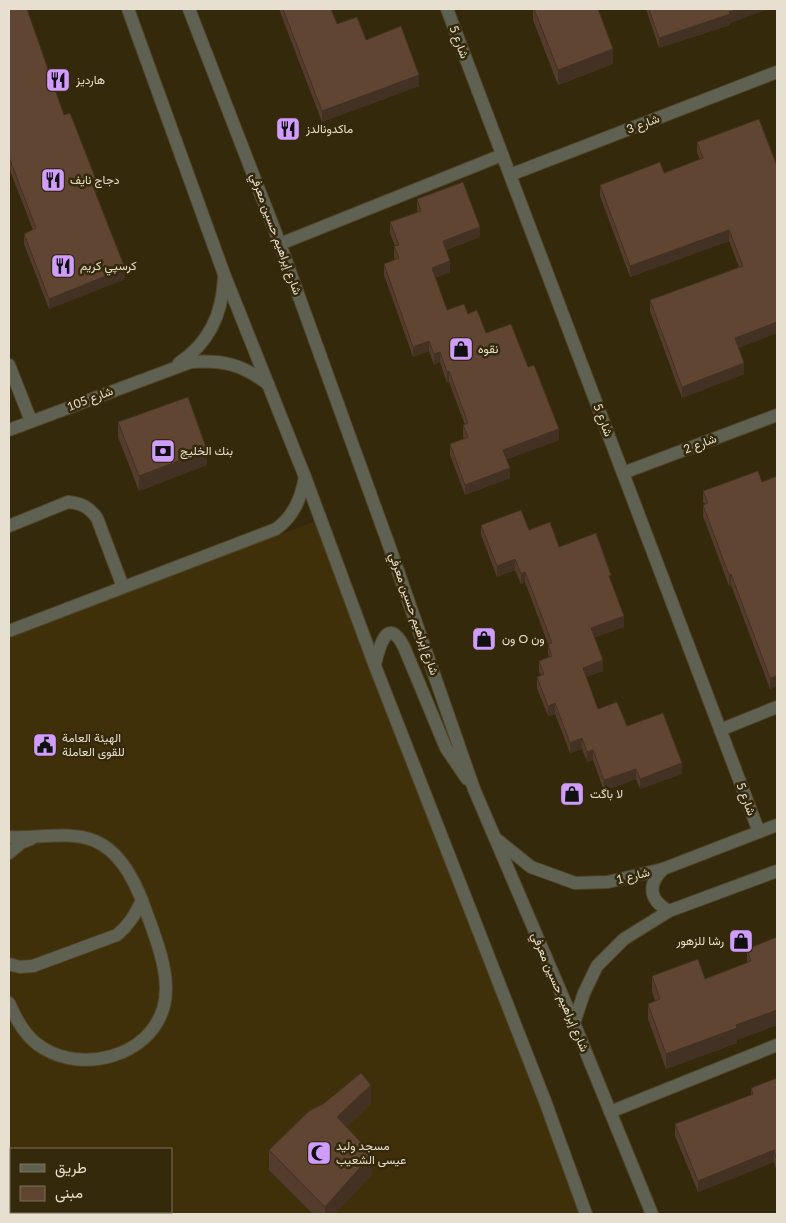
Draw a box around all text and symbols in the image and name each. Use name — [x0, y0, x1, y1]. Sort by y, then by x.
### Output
street label: شارع 5 — [444, 23, 473, 61]
restaurant icon: هارديز — [45, 67, 71, 93]
place label: هارديز — [75, 72, 105, 88]
street label: شارع 3 — [624, 110, 662, 139]
restaurant icon: ماكدونالدز — [275, 116, 301, 142]
place label: ماكدونالدز — [305, 121, 353, 137]
restaurant icon: دجاج نايف — [40, 167, 66, 193]
street label: شارع إبراهيم حسين معرفي — [245, 171, 305, 298]
place label: دجاج نايف — [70, 172, 120, 189]
restaurant icon: كرسپي كريم — [50, 253, 76, 279]
place label: كرسپي كريم — [80, 258, 137, 276]
shop icon: نقوه — [448, 336, 474, 362]
place label: نقوه — [478, 341, 498, 357]
street label: شارع 105 — [65, 383, 116, 416]
street label: شارع 5 — [588, 401, 617, 439]
street label: شارع 2 — [681, 430, 719, 459]
bank icon: بنك الخليج — [150, 438, 176, 464]
place label: بنك الخليج — [180, 443, 233, 460]
street label: شارع إبراهيم حسين معرفي — [384, 551, 442, 678]
shop icon: ون O ون — [471, 626, 497, 652]
place label: ون O ون — [502, 631, 545, 647]
place label: الهيئة العامة للقوى العاملة — [62, 730, 125, 760]
public building icon: الهيئة العامة للقوى العاملة — [32, 732, 58, 758]
street label: شارع 5 — [731, 780, 760, 818]
shop icon: لا باگت — [559, 781, 585, 807]
place label: لا باگت — [590, 786, 623, 801]
street label: شارع 1 — [614, 864, 652, 889]
shop icon: رشا للزهور — [728, 928, 754, 954]
street label: شارع إبراهيم حسين معرفي — [526, 930, 592, 1055]
place label: رشا للزهور — [675, 933, 724, 949]
place label: مسجد وليد عيسى الشعيب — [336, 1138, 406, 1168]
mosque icon: مسجد وليد عيسى الشعيب — [306, 1140, 332, 1166]
legend — [10, 1148, 172, 1213]
text: طريق — [55, 1158, 87, 1178]
text: مبنى — [55, 1183, 83, 1203]

